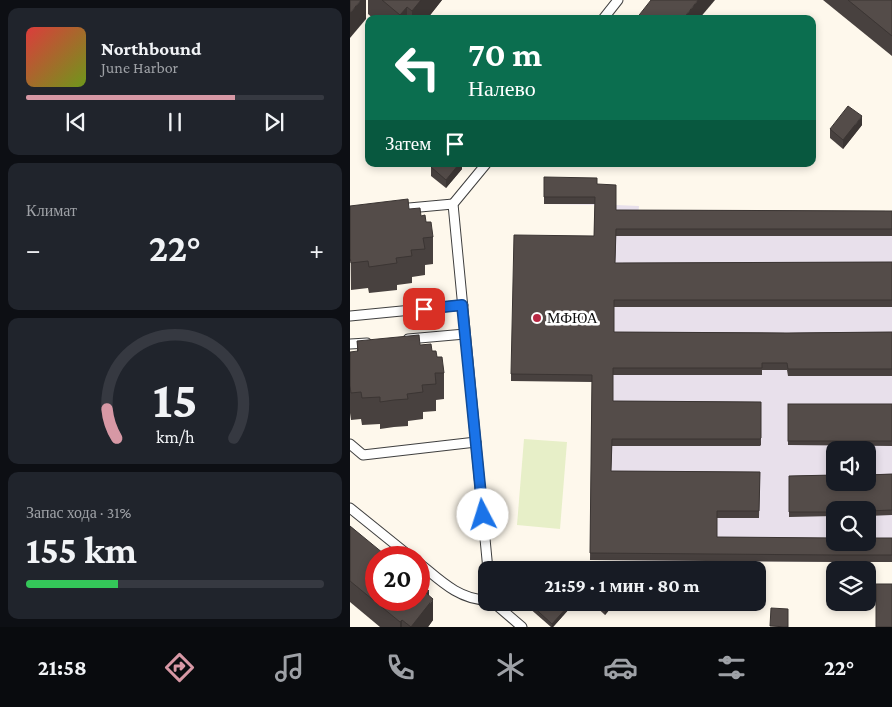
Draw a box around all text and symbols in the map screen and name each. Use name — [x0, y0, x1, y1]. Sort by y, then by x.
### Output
icon: left — [385, 35, 450, 100]
text: 70 m — [468, 35, 542, 74]
text: Northbound — [101, 38, 201, 59]
text: June Harbor — [101, 59, 178, 76]
text: Налево — [468, 76, 536, 101]
icon: previous — [62, 108, 90, 136]
icon: pause — [161, 108, 189, 136]
icon: next — [260, 108, 288, 136]
icon: arrive — [441, 130, 469, 158]
text: Затем — [385, 133, 431, 154]
text: Климат — [26, 202, 77, 219]
text: 22° — [149, 227, 201, 269]
text: − — [26, 234, 41, 265]
text: + — [309, 234, 324, 265]
pin — [403, 288, 445, 330]
icon: arrive — [410, 295, 438, 323]
place label: МФЮА — [547, 310, 598, 326]
marker: МФЮА — [531, 312, 543, 324]
text: 15 — [153, 370, 197, 428]
text: km/h — [156, 427, 195, 447]
map controls — [826, 441, 876, 611]
button: sound — [826, 441, 876, 491]
position arrow — [456, 488, 508, 540]
button: search — [826, 501, 876, 551]
text: Запас хода · 31% — [26, 504, 131, 521]
text: 155 km — [26, 529, 137, 571]
speed limit sign: 20 — [365, 546, 430, 611]
button: layers — [826, 561, 876, 611]
text: 21:59 · 1 мин · 80 m — [544, 575, 700, 596]
icon: directions — [162, 650, 197, 685]
icon: music — [272, 650, 307, 685]
icon: phone — [383, 650, 418, 685]
icon: climate — [493, 650, 528, 685]
icon: car — [603, 650, 638, 685]
icon: filters — [714, 650, 749, 685]
text: 21:58 — [38, 655, 87, 680]
text: 22° — [824, 655, 854, 680]

